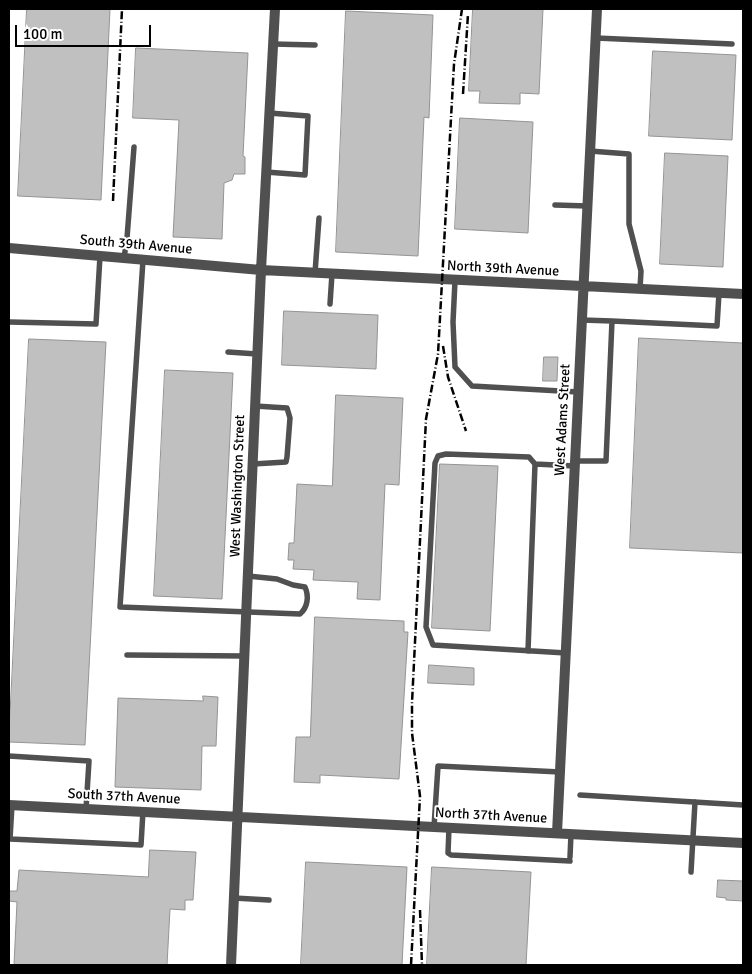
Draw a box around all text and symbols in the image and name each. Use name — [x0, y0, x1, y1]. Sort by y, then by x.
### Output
scale bar — [18, 15, 154, 47]
text: 100 m — [23, 25, 63, 43]
street label: South 39th Avenue — [79, 232, 193, 258]
street label: North 39th Avenue — [446, 258, 560, 280]
street label: West Adams Street — [552, 363, 574, 477]
street label: West Washington Street — [227, 414, 249, 558]
street label: South 37th Avenue — [67, 786, 181, 808]
street label: North 37th Avenue — [434, 805, 548, 827]

